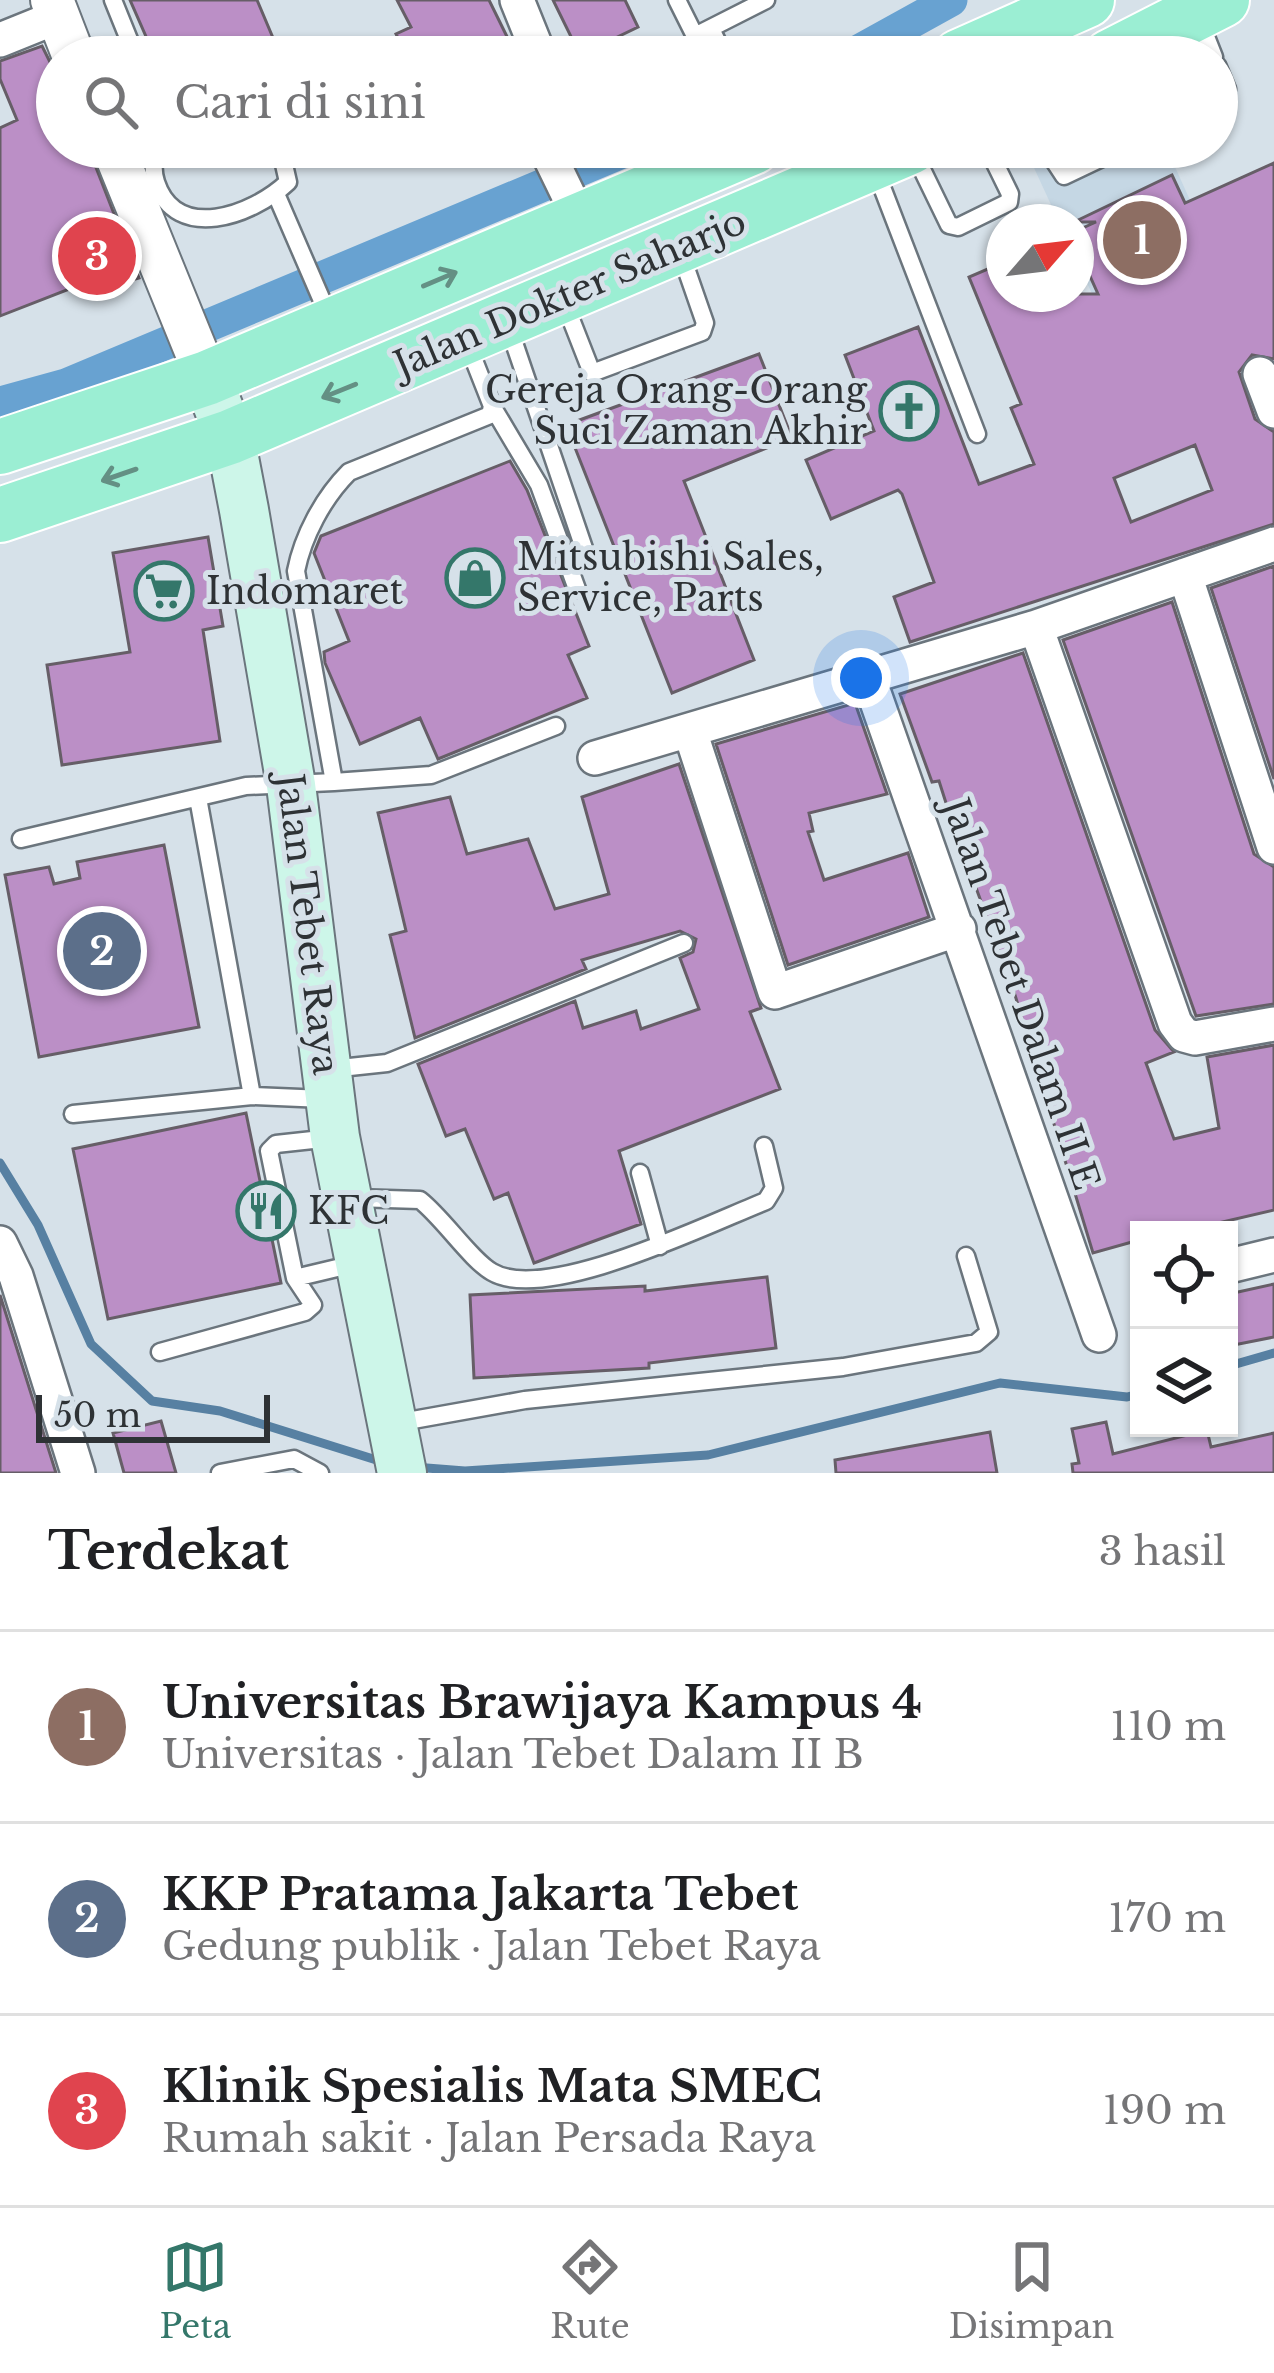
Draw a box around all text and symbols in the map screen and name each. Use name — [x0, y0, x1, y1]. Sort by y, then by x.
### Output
search box — [36, 36, 1238, 168]
icon: search — [78, 69, 144, 135]
text: Cari di sini — [174, 74, 426, 130]
pin: 1 — [1103, 195, 1181, 285]
street label: Jalan Dokter Saharjo — [384, 199, 753, 389]
north arrow — [986, 204, 1094, 312]
pin: 3 — [58, 211, 136, 301]
one-way arrow — [420, 267, 457, 288]
place label: Gereja Orang-Orang Suci Zaman Akhir — [485, 368, 867, 454]
church icon: Gereja Orang-Orang Suci Zaman Akhir — [878, 380, 940, 442]
one-way arrow — [321, 382, 358, 403]
one-way arrow — [101, 466, 138, 487]
place label: Mitsubishi Sales, Service, Parts — [517, 535, 824, 621]
shop icon: Mitsubishi Sales, Service, Parts — [444, 547, 506, 609]
supermarket icon: Indomaret — [133, 560, 195, 622]
place label: Indomaret — [206, 569, 404, 614]
your location — [831, 648, 891, 708]
street label: Jalan Tebet Raya — [267, 767, 349, 1077]
street label: Jalan Tebet Dalam II E — [932, 789, 1109, 1196]
pin: 2 — [63, 906, 141, 996]
restaurant icon: KFC — [235, 1180, 297, 1242]
place label: KFC — [308, 1189, 389, 1234]
map controls — [1130, 1221, 1238, 1437]
button: locate — [1130, 1221, 1238, 1329]
button: layers — [1130, 1329, 1238, 1437]
scale bar — [36, 1389, 270, 1442]
text: 50 m — [54, 1395, 141, 1436]
text: Terdekat — [48, 1520, 289, 1583]
text: 3 hasil — [1099, 1527, 1226, 1576]
text: Universitas Brawijaya Kampus 4 — [162, 1674, 922, 1730]
text: 1 — [78, 1702, 96, 1751]
text: 110 m — [1110, 1702, 1226, 1751]
text: Universitas · Jalan Tebet Dalam II B — [162, 1730, 863, 1779]
text: KKP Pratama Jakarta Tebet — [162, 1866, 798, 1922]
text: 2 — [74, 1894, 100, 1943]
text: 170 m — [1108, 1894, 1226, 1943]
text: Gedung publik · Jalan Tebet Raya — [162, 1922, 821, 1971]
text: Klinik Spesialis Mata SMEC — [162, 2058, 822, 2114]
text: 3 — [75, 2086, 99, 2135]
text: 190 m — [1103, 2086, 1226, 2135]
text: Rumah sakit · Jalan Persada Raya — [162, 2114, 816, 2163]
tab: Peta — [160, 2234, 231, 2347]
tab: Rute — [550, 2234, 630, 2347]
tab: Disimpan — [949, 2234, 1114, 2347]

